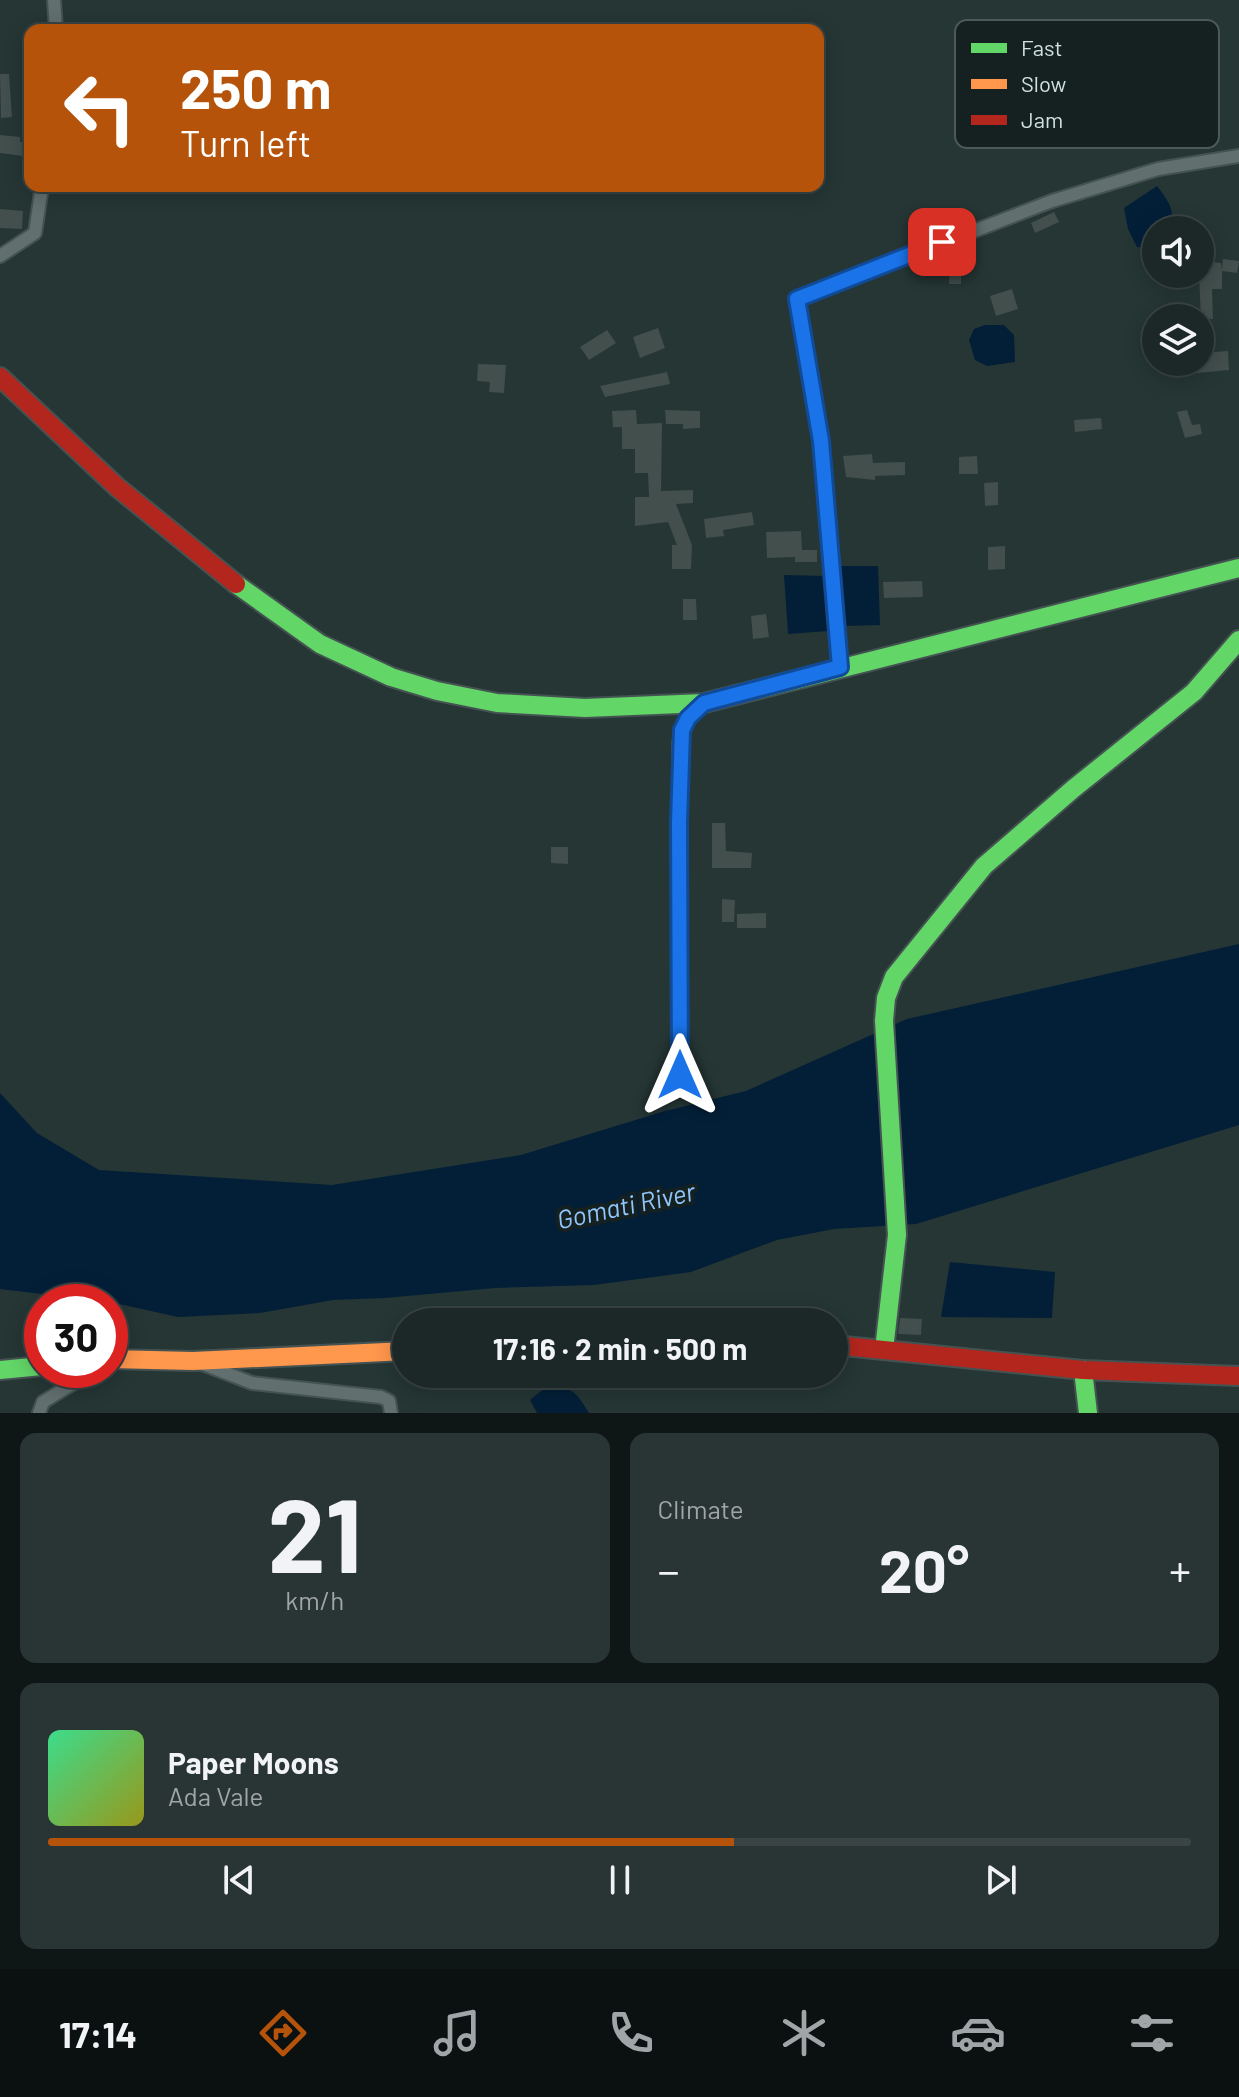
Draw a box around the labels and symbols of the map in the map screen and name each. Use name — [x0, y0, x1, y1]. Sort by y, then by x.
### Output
legend — [955, 20, 1219, 148]
text: Fast — [1021, 34, 1063, 60]
text: Slow — [1021, 70, 1066, 96]
text: Jam — [1021, 106, 1063, 132]
pin — [908, 208, 976, 276]
position arrow — [638, 1033, 722, 1117]
water label: Gomati River — [554, 1175, 698, 1234]
speed limit sign: 30 — [24, 1284, 128, 1388]

